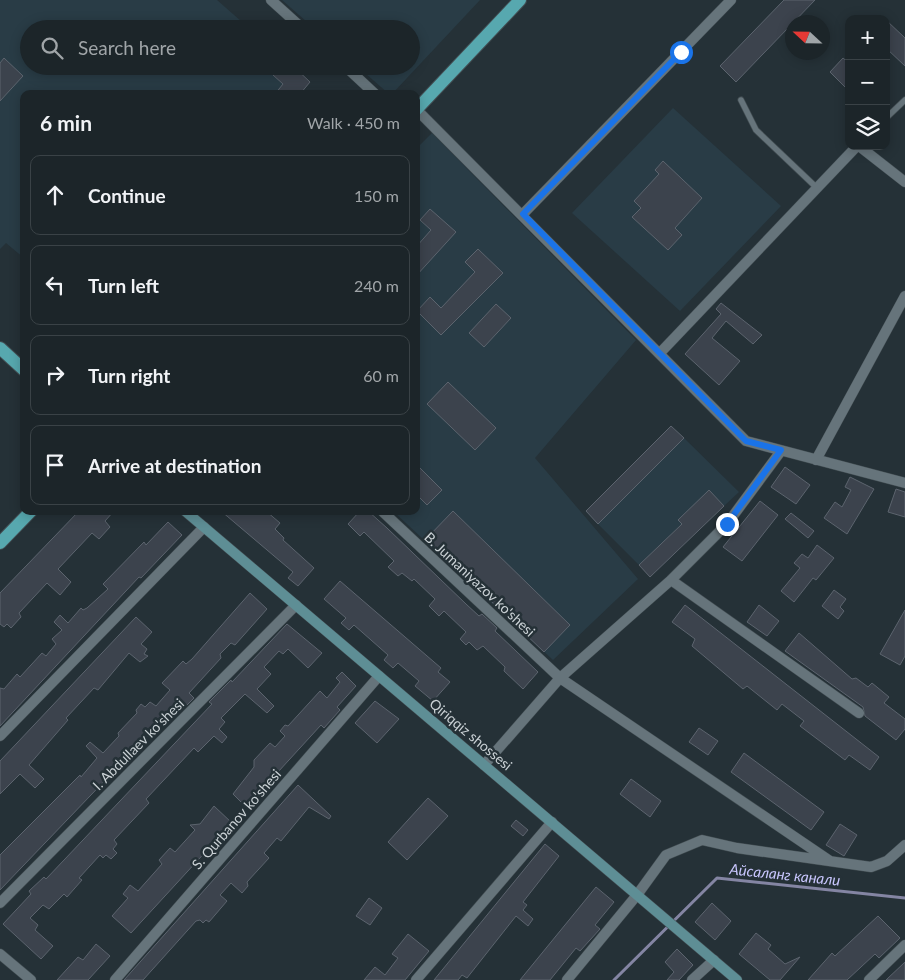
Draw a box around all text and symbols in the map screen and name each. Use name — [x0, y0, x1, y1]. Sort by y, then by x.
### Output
north arrow — [785, 15, 830, 60]
map controls — [845, 15, 890, 150]
button: + — [845, 15, 890, 60]
search box — [20, 20, 420, 75]
icon: search — [38, 34, 66, 62]
text: Search here — [78, 36, 176, 59]
route start — [670, 41, 693, 64]
button: − — [845, 60, 890, 105]
button: layers — [845, 105, 890, 150]
text: 6 min — [40, 110, 92, 135]
text: Walk · 450 m — [307, 113, 400, 132]
icon: ahead — [41, 181, 69, 209]
text: Continue — [88, 184, 166, 207]
text: 150 m — [354, 186, 399, 205]
icon: left — [41, 271, 69, 299]
text: Turn left — [88, 274, 159, 297]
text: 240 m — [354, 276, 399, 295]
icon: right — [41, 361, 69, 389]
text: Turn right — [88, 364, 170, 387]
text: 60 m — [363, 366, 399, 385]
icon: arrive — [41, 451, 69, 479]
text: Arrive at destination — [88, 454, 261, 477]
route end — [716, 513, 739, 536]
street label: B. Jumaniyazov ko'shesi — [421, 528, 539, 640]
street label: I. Abdullaev ko'shesi — [89, 695, 187, 793]
street label: Qiriqqiz shossesi — [426, 695, 516, 773]
street label: S. Qurbanov ko'shesi — [188, 765, 284, 873]
water label: Айсаланг канали — [728, 859, 841, 889]

